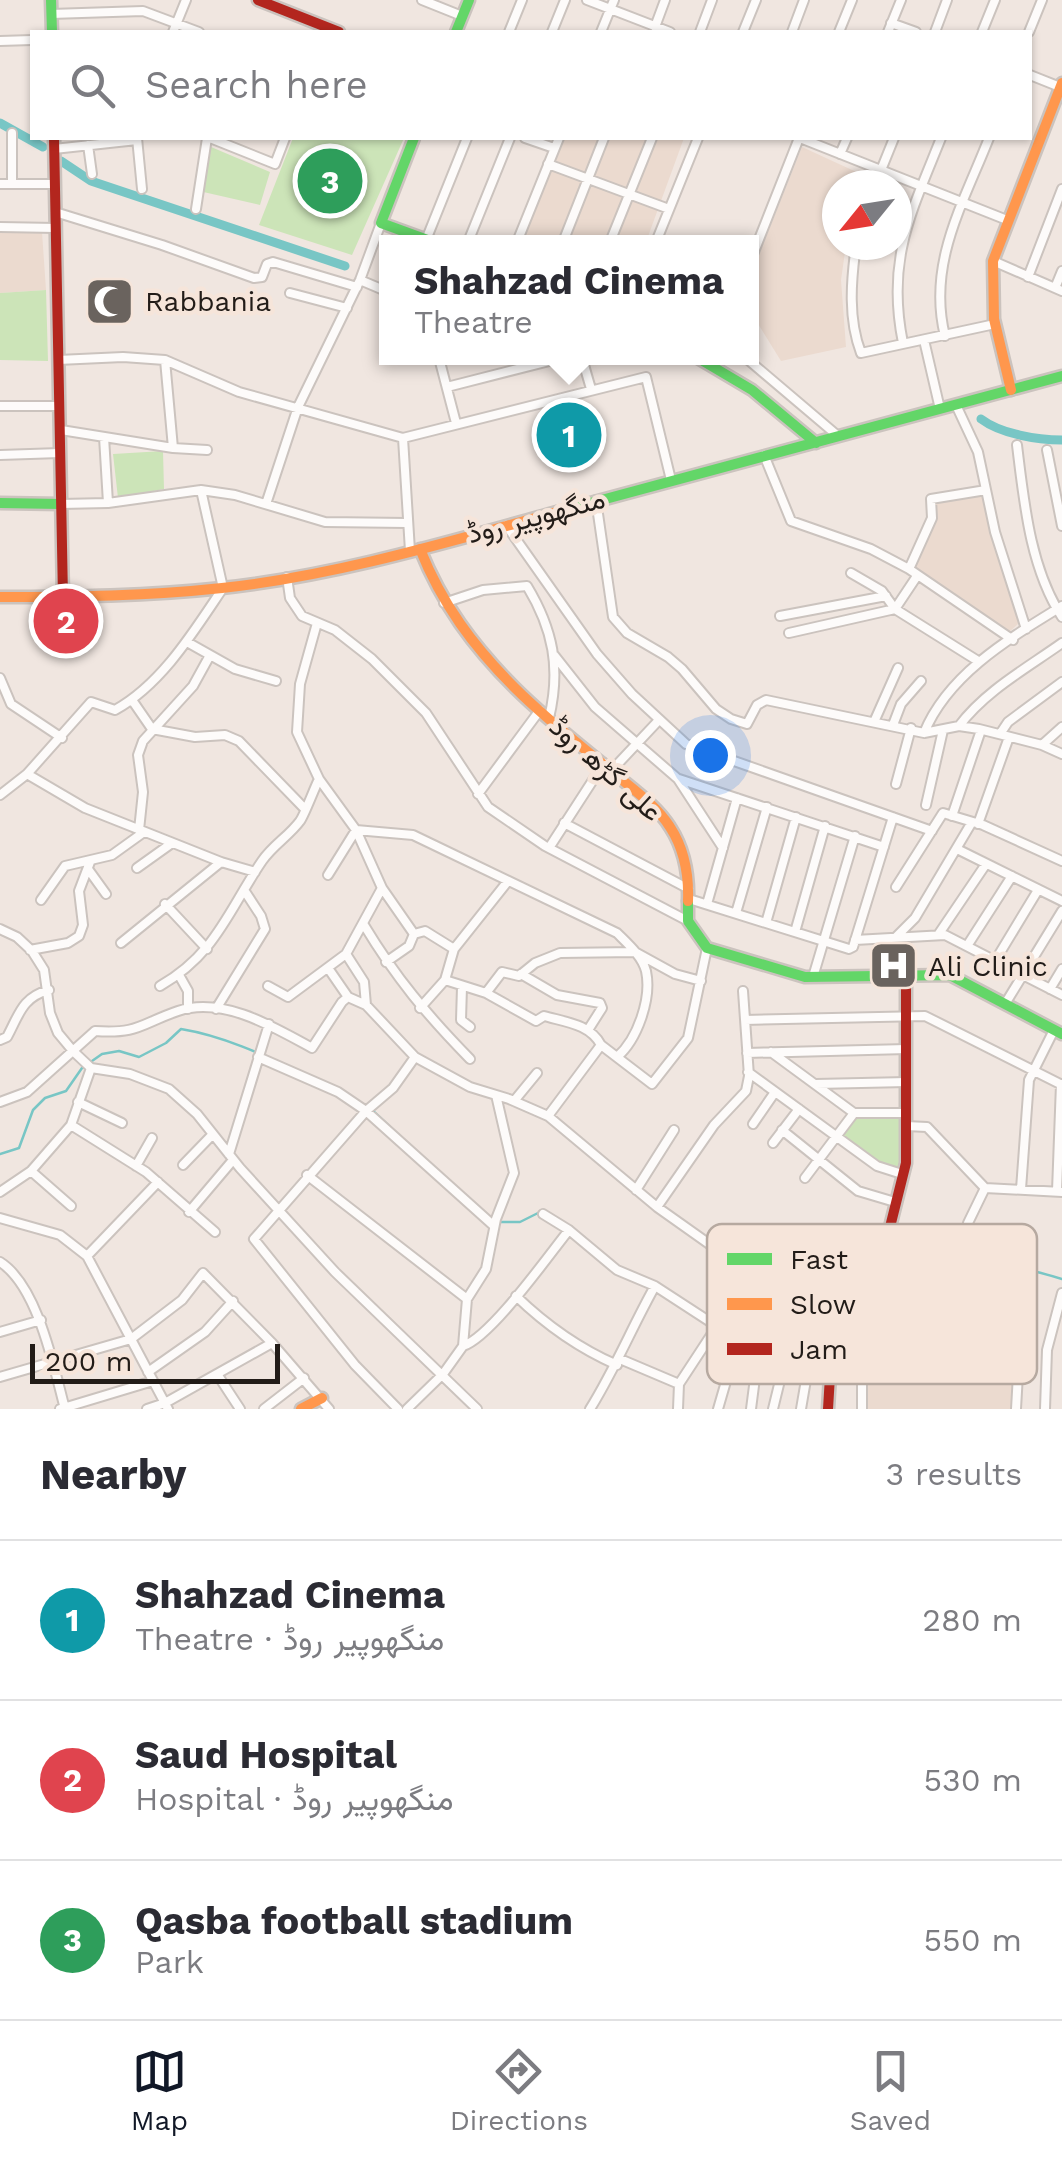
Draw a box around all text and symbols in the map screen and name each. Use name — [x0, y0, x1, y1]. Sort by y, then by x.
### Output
search box — [30, 30, 1032, 140]
icon: search — [65, 58, 120, 113]
text: Search here — [145, 63, 368, 107]
pin: 3 — [298, 144, 362, 218]
north arrow — [822, 170, 912, 260]
popup — [379, 235, 759, 365]
text: Shahzad Cinema — [414, 259, 724, 303]
mosque icon: Rabbania — [84, 275, 136, 327]
place label: Rabbania — [145, 285, 271, 318]
text: Theatre — [414, 303, 533, 341]
pin: 1 — [536, 398, 602, 472]
street label: منگھوپیر روڈ — [464, 482, 609, 552]
pin: 2 — [34, 584, 98, 658]
street label: علی گڑھ روڈ — [542, 710, 669, 829]
your location — [685, 730, 736, 781]
hospital icon: Ali Clinic — [867, 940, 919, 992]
place label: Ali Clinic — [928, 950, 1048, 983]
legend — [707, 1224, 1037, 1384]
text: Fast — [790, 1243, 848, 1276]
text: Slow — [790, 1288, 856, 1321]
text: Jam — [790, 1333, 848, 1366]
scale bar — [30, 1339, 280, 1384]
text: 200 m — [45, 1345, 132, 1378]
text: Nearby — [40, 1450, 187, 1499]
text: 3 results — [885, 1455, 1022, 1493]
text: Shahzad Cinema — [135, 1573, 445, 1617]
text: 1 — [66, 1601, 79, 1639]
text: 280 m — [922, 1601, 1022, 1639]
text: Theatre · منگھوپیر روڈ — [135, 1620, 444, 1658]
text: Saud Hospital — [135, 1733, 397, 1777]
text: 2 — [63, 1761, 82, 1799]
text: 530 m — [923, 1761, 1022, 1799]
text: Hospital · منگھوپیر روڈ — [135, 1780, 454, 1818]
text: Qasba football stadium — [135, 1899, 573, 1943]
text: 3 — [63, 1921, 82, 1959]
text: 550 m — [923, 1921, 1022, 1959]
text: Park — [135, 1943, 204, 1981]
tab: Map — [131, 2044, 188, 2137]
tab: Directions — [450, 2044, 588, 2137]
tab: Saved — [850, 2044, 931, 2137]

